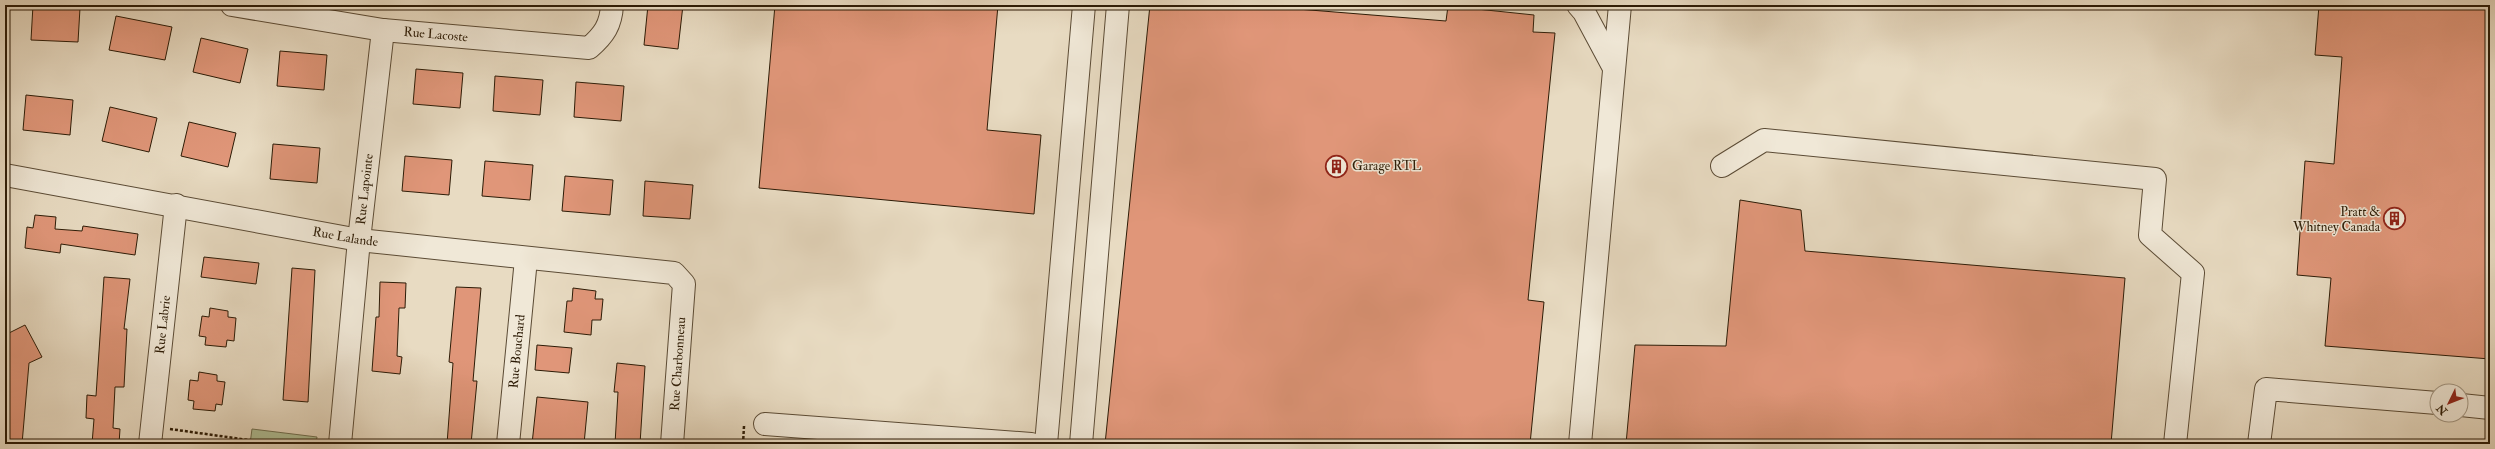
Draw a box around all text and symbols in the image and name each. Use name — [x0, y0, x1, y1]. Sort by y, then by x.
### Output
street label: Rue Lacoste — [403, 24, 469, 45]
street label: Rue Lapointe — [353, 152, 377, 226]
building icon: Garage RTL — [1324, 153, 1350, 179]
place label: Garage RTL — [1352, 158, 1422, 174]
place label: Pratt & Whitney Canada — [2292, 204, 2381, 236]
building icon: Pratt & Whitney Canada — [2382, 206, 2408, 232]
street label: Rue Lalande — [311, 224, 379, 250]
street label: Rue Labrie — [152, 294, 174, 355]
street label: Rue Bouchard — [505, 313, 529, 389]
street label: Rue Charbonneau — [667, 316, 689, 412]
north arrow — [2429, 383, 2469, 423]
text: N — [2433, 401, 2451, 418]

